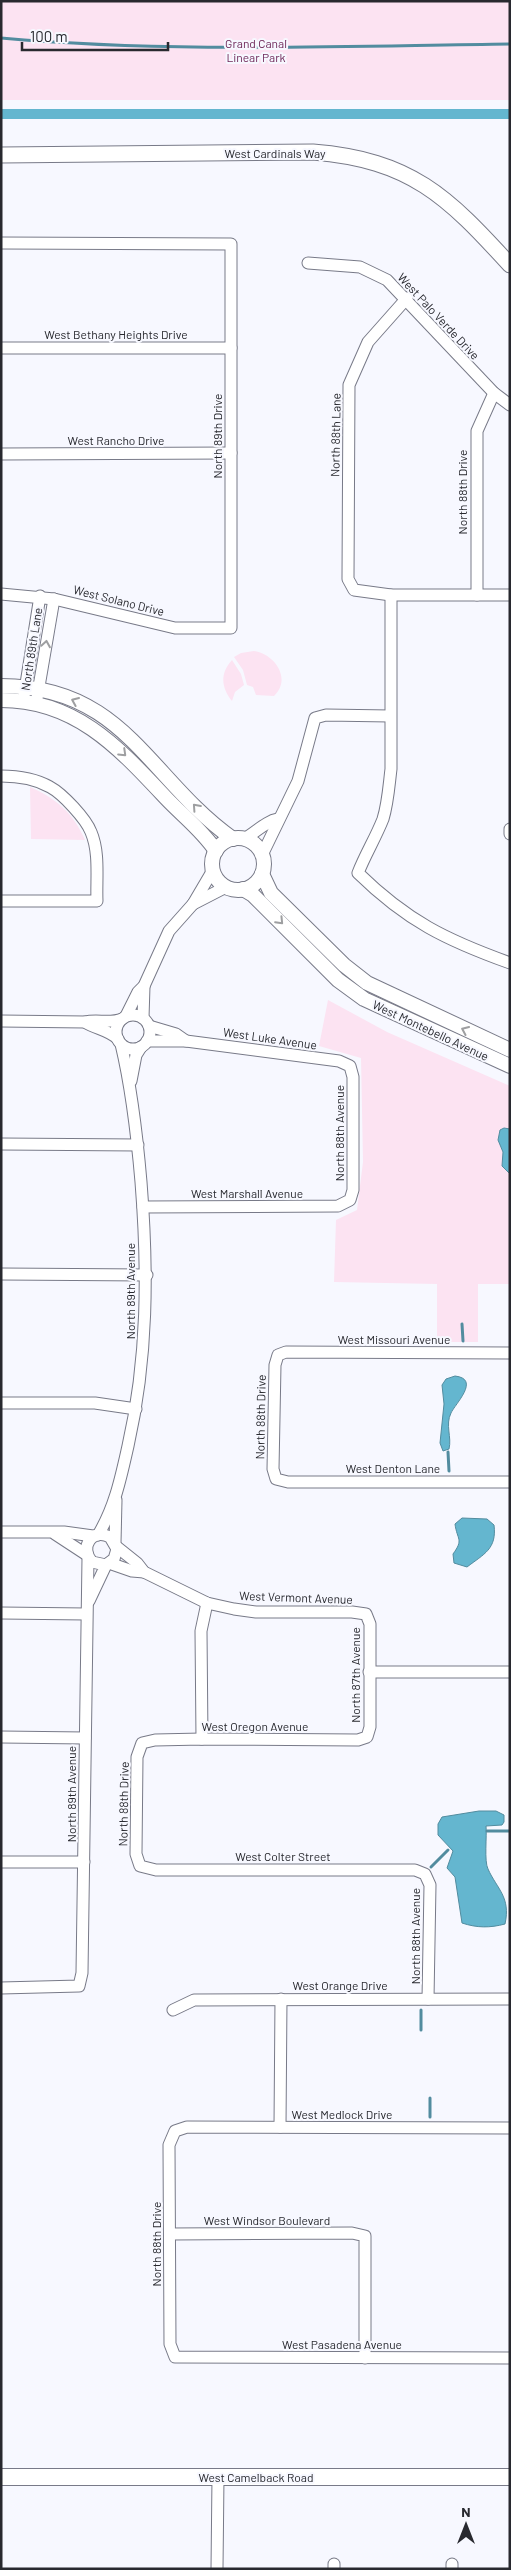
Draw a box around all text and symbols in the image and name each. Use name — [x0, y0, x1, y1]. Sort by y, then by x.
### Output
scale bar — [22, 20, 169, 52]
text: 100 m — [30, 27, 68, 45]
park label: Grand Canal Linear Park — [225, 36, 287, 64]
street label: West Cardinals Way — [224, 146, 326, 160]
street label: West Palo Verde Drive — [395, 270, 483, 362]
street label: West Bethany Heights Drive — [44, 327, 188, 341]
street label: North 88th Lane — [327, 393, 343, 477]
street label: North 89th Drive — [210, 394, 224, 478]
street label: West Rancho Drive — [68, 433, 164, 447]
street label: North 88th Drive — [455, 450, 469, 534]
street label: West Solano Drive — [72, 582, 166, 618]
street label: North 89th Lane — [18, 606, 44, 692]
one-way arrow — [41, 639, 51, 648]
one-way arrow — [71, 697, 80, 707]
one-way arrow — [117, 747, 126, 756]
one-way arrow — [193, 803, 202, 812]
one-way arrow — [274, 915, 283, 924]
street label: West Montebello Avenue — [371, 997, 491, 1063]
street label: West Luke Avenue — [222, 1024, 318, 1052]
one-way arrow — [461, 1025, 470, 1036]
street label: North 88th Avenue — [332, 1085, 346, 1181]
street label: West Marshall Avenue — [191, 1186, 303, 1200]
street label: North 89th Avenue — [123, 1243, 137, 1339]
street label: West Missouri Avenue — [338, 1332, 450, 1346]
street label: North 88th Drive — [252, 1374, 268, 1460]
street label: West Denton Lane — [346, 1461, 440, 1475]
street label: West Vermont Avenue — [239, 1588, 353, 1606]
street label: North 87th Avenue — [348, 1627, 362, 1723]
street label: West Oregon Avenue — [202, 1719, 308, 1733]
street label: North 89th Avenue — [64, 1746, 78, 1842]
street label: North 88th Drive — [115, 1761, 131, 1847]
street label: West Colter Street — [235, 1849, 331, 1863]
street label: North 88th Avenue — [408, 1888, 422, 1984]
street label: West Orange Drive — [292, 1978, 388, 1992]
street label: West Medlock Drive — [292, 2107, 392, 2121]
street label: North 88th Drive — [149, 2202, 163, 2286]
street label: West Windsor Boulevard — [204, 2213, 330, 2227]
street label: West Pasadena Avenue — [282, 2337, 402, 2351]
street label: West Camelback Road — [199, 2470, 313, 2484]
north arrow — [441, 2500, 491, 2550]
text: N — [461, 2503, 471, 2520]

